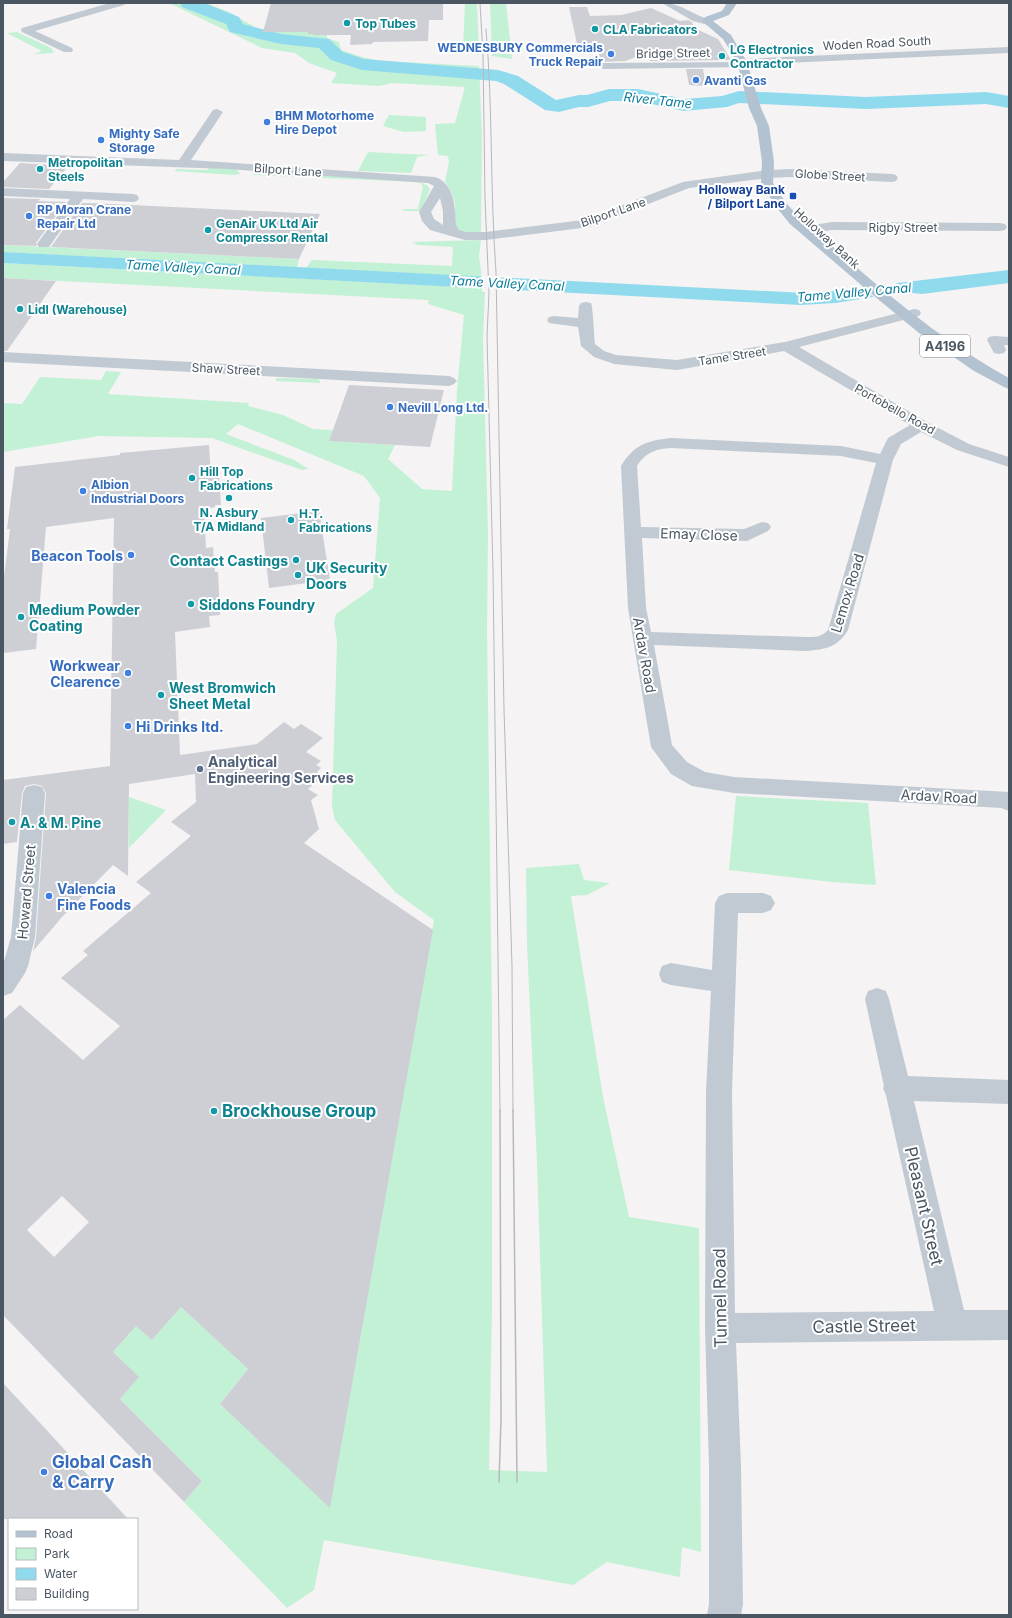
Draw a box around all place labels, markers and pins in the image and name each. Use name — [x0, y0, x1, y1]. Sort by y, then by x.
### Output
place label: Top Tubes — [355, 16, 416, 31]
marker: Top Tubes — [342, 18, 352, 28]
place label: CLA Fabricators — [603, 22, 698, 37]
marker: CLA Fabricators — [590, 24, 600, 34]
place label: WEDNESBURY Commercials Truck Repair — [437, 40, 603, 69]
place label: LG Electronics Contractor — [730, 42, 814, 71]
marker: WEDNESBURY Commercials Truck Repair — [606, 49, 616, 59]
marker: LG Electronics Contractor — [717, 51, 727, 61]
place label: Avanti Gas — [704, 73, 767, 88]
marker: Avanti Gas — [691, 75, 701, 85]
place label: BHM Motorhome Hire Depot — [275, 108, 374, 137]
marker: BHM Motorhome Hire Depot — [262, 117, 272, 127]
place label: Mighty Safe Storage — [109, 126, 180, 155]
marker: Mighty Safe Storage — [96, 135, 106, 145]
place label: Metropolitan Steels — [48, 155, 123, 184]
marker: Metropolitan Steels — [35, 164, 45, 174]
place label: Holloway Bank / Bilport Lane — [699, 182, 785, 211]
marker: Holloway Bank / Bilport Lane — [788, 191, 798, 201]
place label: RP Moran Crane Repair Ltd — [37, 202, 131, 231]
marker: RP Moran Crane Repair Ltd — [24, 211, 34, 221]
place label: GenAir UK Ltd Air Compressor Rental — [216, 216, 328, 245]
marker: GenAir UK Ltd Air Compressor Rental — [203, 225, 213, 235]
place label: Lidl (Warehouse) — [28, 302, 127, 317]
marker: Lidl (Warehouse) — [15, 304, 25, 314]
place label: Nevill Long Ltd. — [398, 400, 488, 415]
marker: Nevill Long Ltd. — [385, 402, 395, 412]
place label: Hill Top Fabrications — [200, 464, 273, 493]
marker: Hill Top Fabrications — [187, 473, 197, 483]
place label: Albion Industrial Doors — [91, 477, 185, 506]
marker: Albion Industrial Doors — [78, 486, 88, 496]
marker: N. Asbury T/A Midland — [224, 493, 234, 503]
place label: N. Asbury T/A Midland — [194, 505, 264, 534]
place label: H.T. Fabrications — [299, 506, 372, 535]
marker: H.T. Fabrications — [286, 515, 296, 525]
place label: Beacon Tools — [31, 547, 123, 564]
marker: Beacon Tools — [126, 550, 136, 560]
place label: Contact Castings — [170, 552, 288, 569]
marker: Contact Castings — [291, 555, 301, 565]
place label: UK Security Doors — [306, 559, 388, 592]
marker: UK Security Doors — [293, 570, 303, 580]
place label: Siddons Foundry — [199, 596, 316, 613]
marker: Siddons Foundry — [186, 599, 196, 609]
place label: Medium Powder Coating — [29, 601, 140, 634]
marker: Medium Powder Coating — [16, 612, 26, 622]
place label: Workwear Clearence — [50, 657, 120, 690]
marker: Workwear Clearence — [123, 668, 133, 678]
place label: West Bromwich Sheet Metal — [169, 679, 276, 712]
marker: West Bromwich Sheet Metal — [156, 690, 166, 700]
place label: Hi Drinks ltd. — [136, 718, 224, 735]
marker: Hi Drinks ltd. — [123, 721, 133, 731]
place label: Analytical Engineering Services — [208, 753, 354, 786]
marker: Analytical Engineering Services — [195, 764, 205, 774]
place label: A. & M. Pine — [20, 814, 101, 831]
marker: A. & M. Pine — [7, 817, 17, 827]
place label: Valencia Fine Foods — [57, 880, 131, 913]
marker: Valencia Fine Foods — [44, 891, 54, 901]
place label: Brockhouse Group — [222, 1101, 377, 1121]
marker: Brockhouse Group — [209, 1106, 219, 1116]
place label: Global Cash & Carry — [52, 1452, 152, 1492]
marker: Global Cash & Carry — [39, 1467, 49, 1477]

